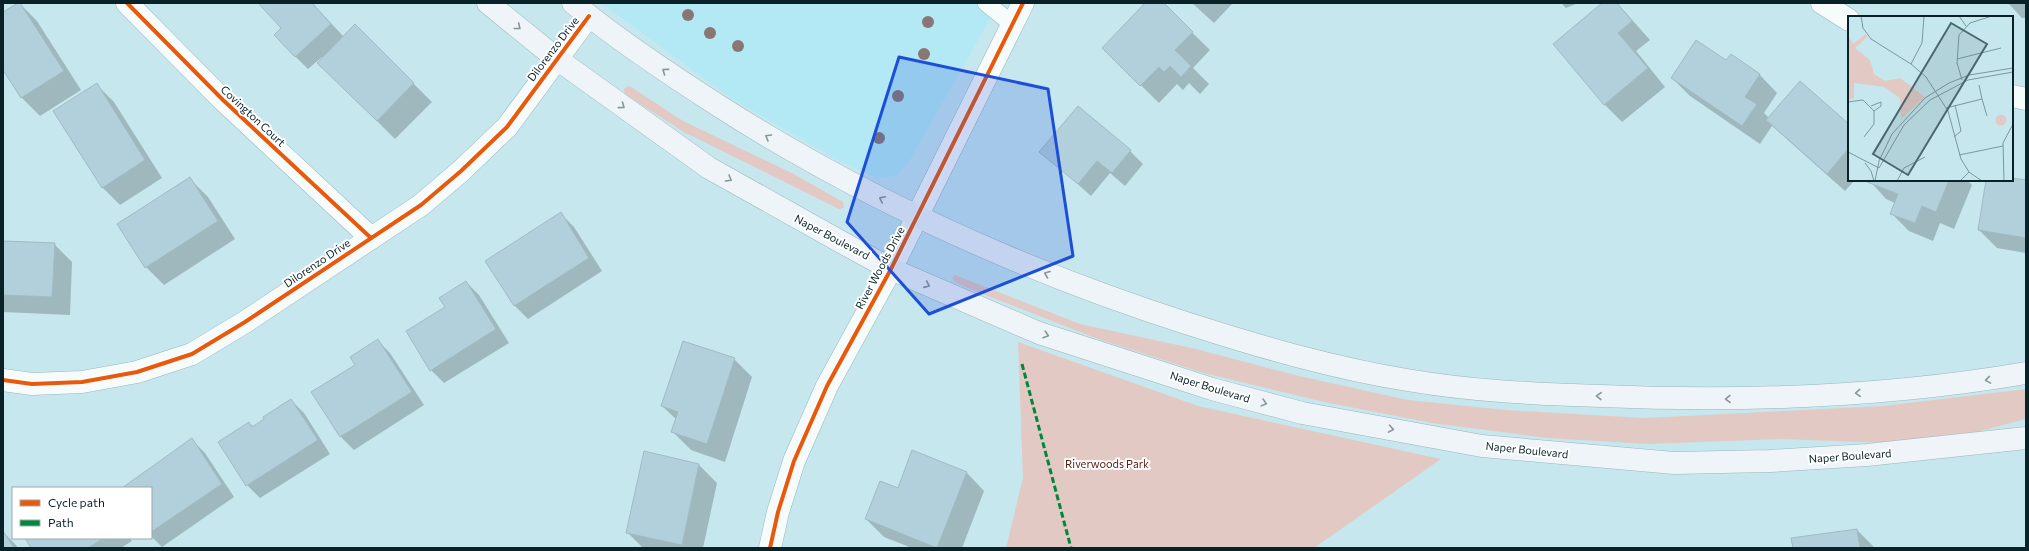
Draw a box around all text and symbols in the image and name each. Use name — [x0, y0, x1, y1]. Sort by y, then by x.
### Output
street label: Dilorenzo Drive — [524, 14, 581, 83]
inset map — [1848, 16, 2013, 181]
one-way arrow — [513, 23, 521, 30]
one-way arrow — [662, 68, 669, 76]
street label: Covington Court — [218, 83, 289, 149]
one-way arrow — [617, 101, 624, 108]
one-way arrow — [765, 134, 772, 141]
one-way arrow — [725, 175, 732, 182]
one-way arrow — [879, 197, 886, 204]
street label: Naper Boulevard — [793, 211, 872, 262]
street label: River Woods Drive — [852, 224, 907, 311]
street label: Dilorenzo Drive — [281, 235, 353, 290]
one-way arrow — [1044, 270, 1051, 278]
one-way arrow — [923, 280, 930, 288]
one-way arrow — [1043, 331, 1050, 339]
street label: Naper Boulevard — [1169, 368, 1252, 405]
one-way arrow — [1984, 375, 1991, 383]
one-way arrow — [1855, 388, 1861, 397]
one-way arrow — [1596, 392, 1602, 401]
one-way arrow — [1725, 395, 1731, 403]
one-way arrow — [1260, 398, 1267, 407]
one-way arrow — [1388, 425, 1394, 433]
street label: Naper Boulevard — [1485, 439, 1569, 460]
street label: Naper Boulevard — [1808, 446, 1892, 465]
park label: Riverwoods Park — [1065, 457, 1149, 470]
legend — [12, 487, 152, 539]
text: Cycle path — [48, 495, 105, 509]
text: Path — [48, 515, 74, 529]

